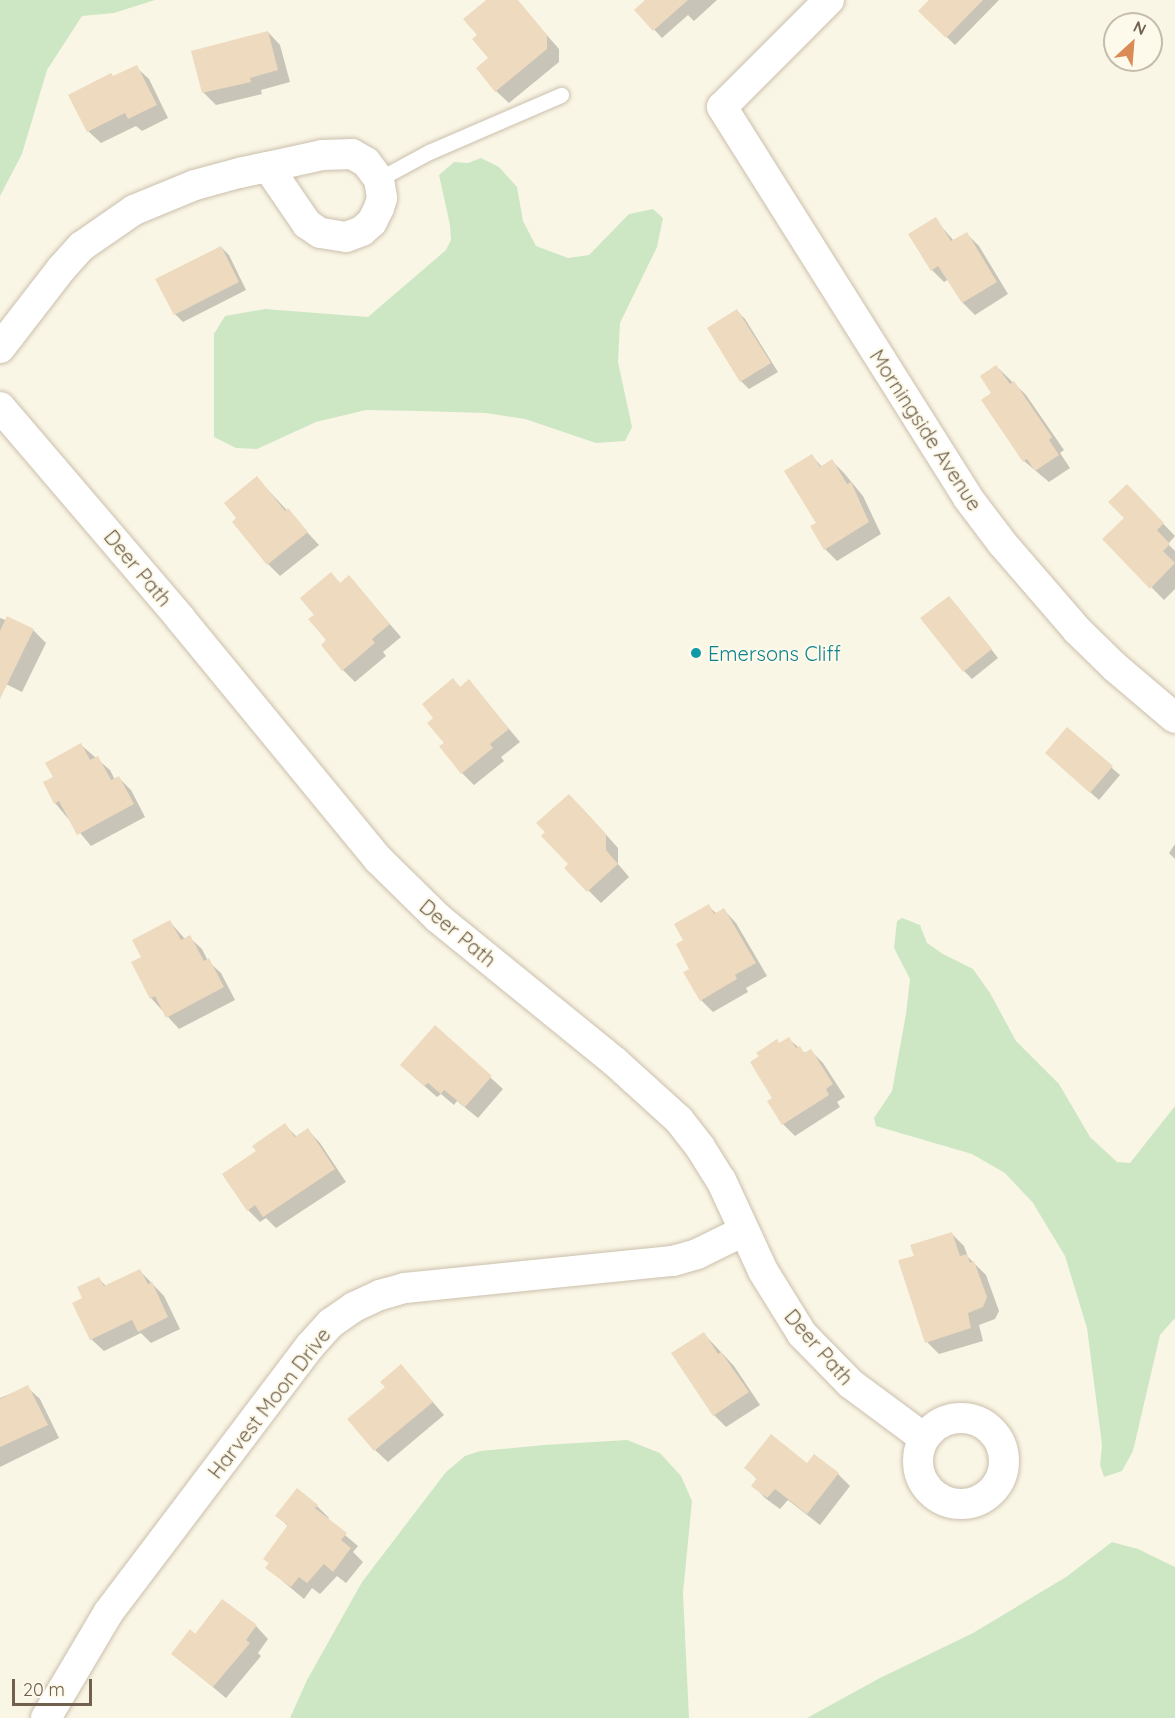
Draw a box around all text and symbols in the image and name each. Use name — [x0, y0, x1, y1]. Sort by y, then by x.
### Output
north arrow — [1103, 12, 1163, 72]
text: N — [1130, 16, 1150, 39]
street label: Morningside Avenue — [865, 345, 987, 515]
street label: Deer Path — [99, 525, 177, 611]
place label: Emersons Cliff — [708, 641, 841, 665]
marker: Emersons Cliff — [689, 646, 703, 660]
street label: Deer Path — [415, 894, 501, 972]
street label: Deer Path — [780, 1304, 858, 1390]
street label: Harvest Moon Drive — [203, 1323, 335, 1483]
scale bar — [15, 1667, 94, 1705]
text: 20 m — [23, 1678, 65, 1701]

